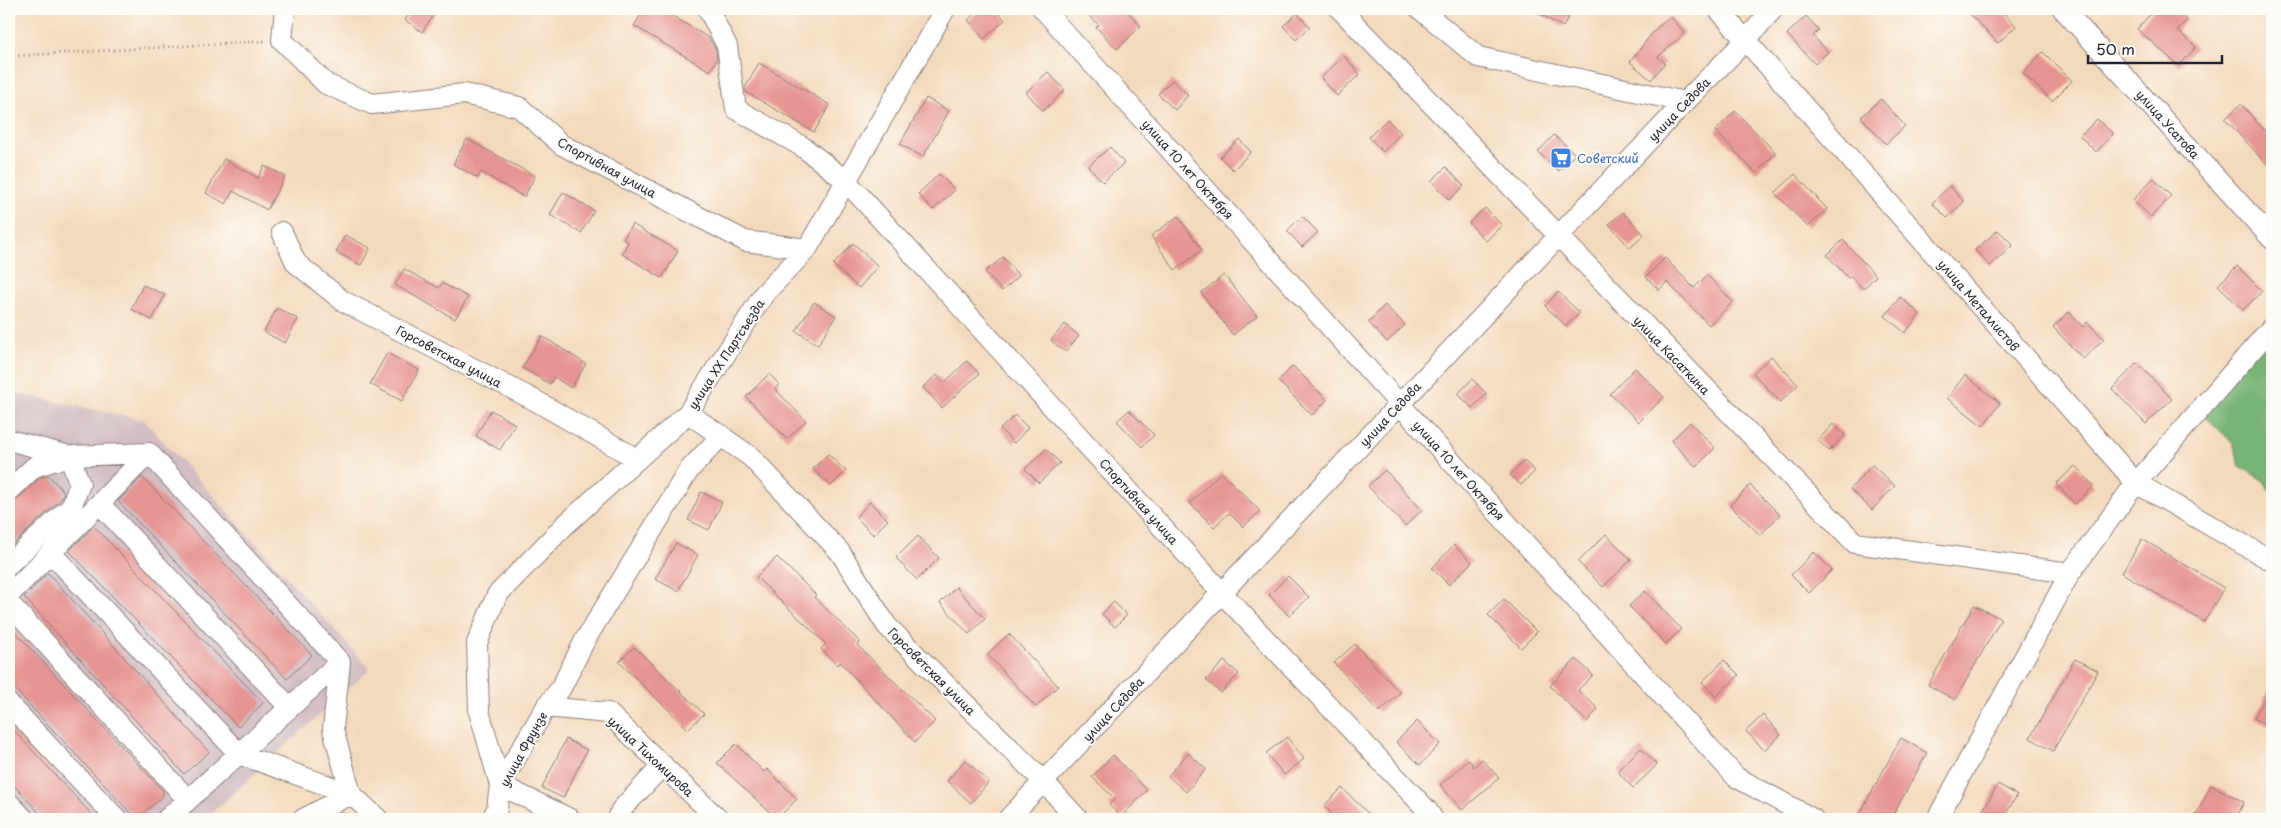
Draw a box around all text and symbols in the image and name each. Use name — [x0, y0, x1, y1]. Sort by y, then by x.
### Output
scale bar — [2088, 32, 2222, 64]
text: 50 m — [2096, 37, 2135, 60]
street label: улица Седова — [1644, 73, 1714, 145]
street label: улица Усатова — [2132, 86, 2204, 163]
street label: улица 10 лет Октября — [1138, 115, 1238, 223]
street label: Спортивная улица — [554, 132, 660, 202]
supermarket icon: Советский — [1549, 146, 1573, 170]
place label: Советский — [1577, 149, 1639, 167]
street label: улица Металлистов — [1934, 255, 2024, 355]
street label: улица XX Партсъезда — [684, 295, 769, 413]
street label: улица Касаткина — [1630, 312, 1715, 399]
street label: Горсоветская улица — [393, 321, 505, 392]
street label: улица Седова — [1355, 377, 1425, 450]
street label: улица 10 лет Октября — [1409, 416, 1509, 524]
street label: Спортивная улица — [1095, 454, 1183, 548]
street label: Горсоветская улица — [884, 623, 980, 719]
street label: улица Седова — [1078, 672, 1148, 745]
street label: улица Фрунзе — [495, 708, 551, 790]
street label: улица Тихомирова — [604, 711, 698, 801]

